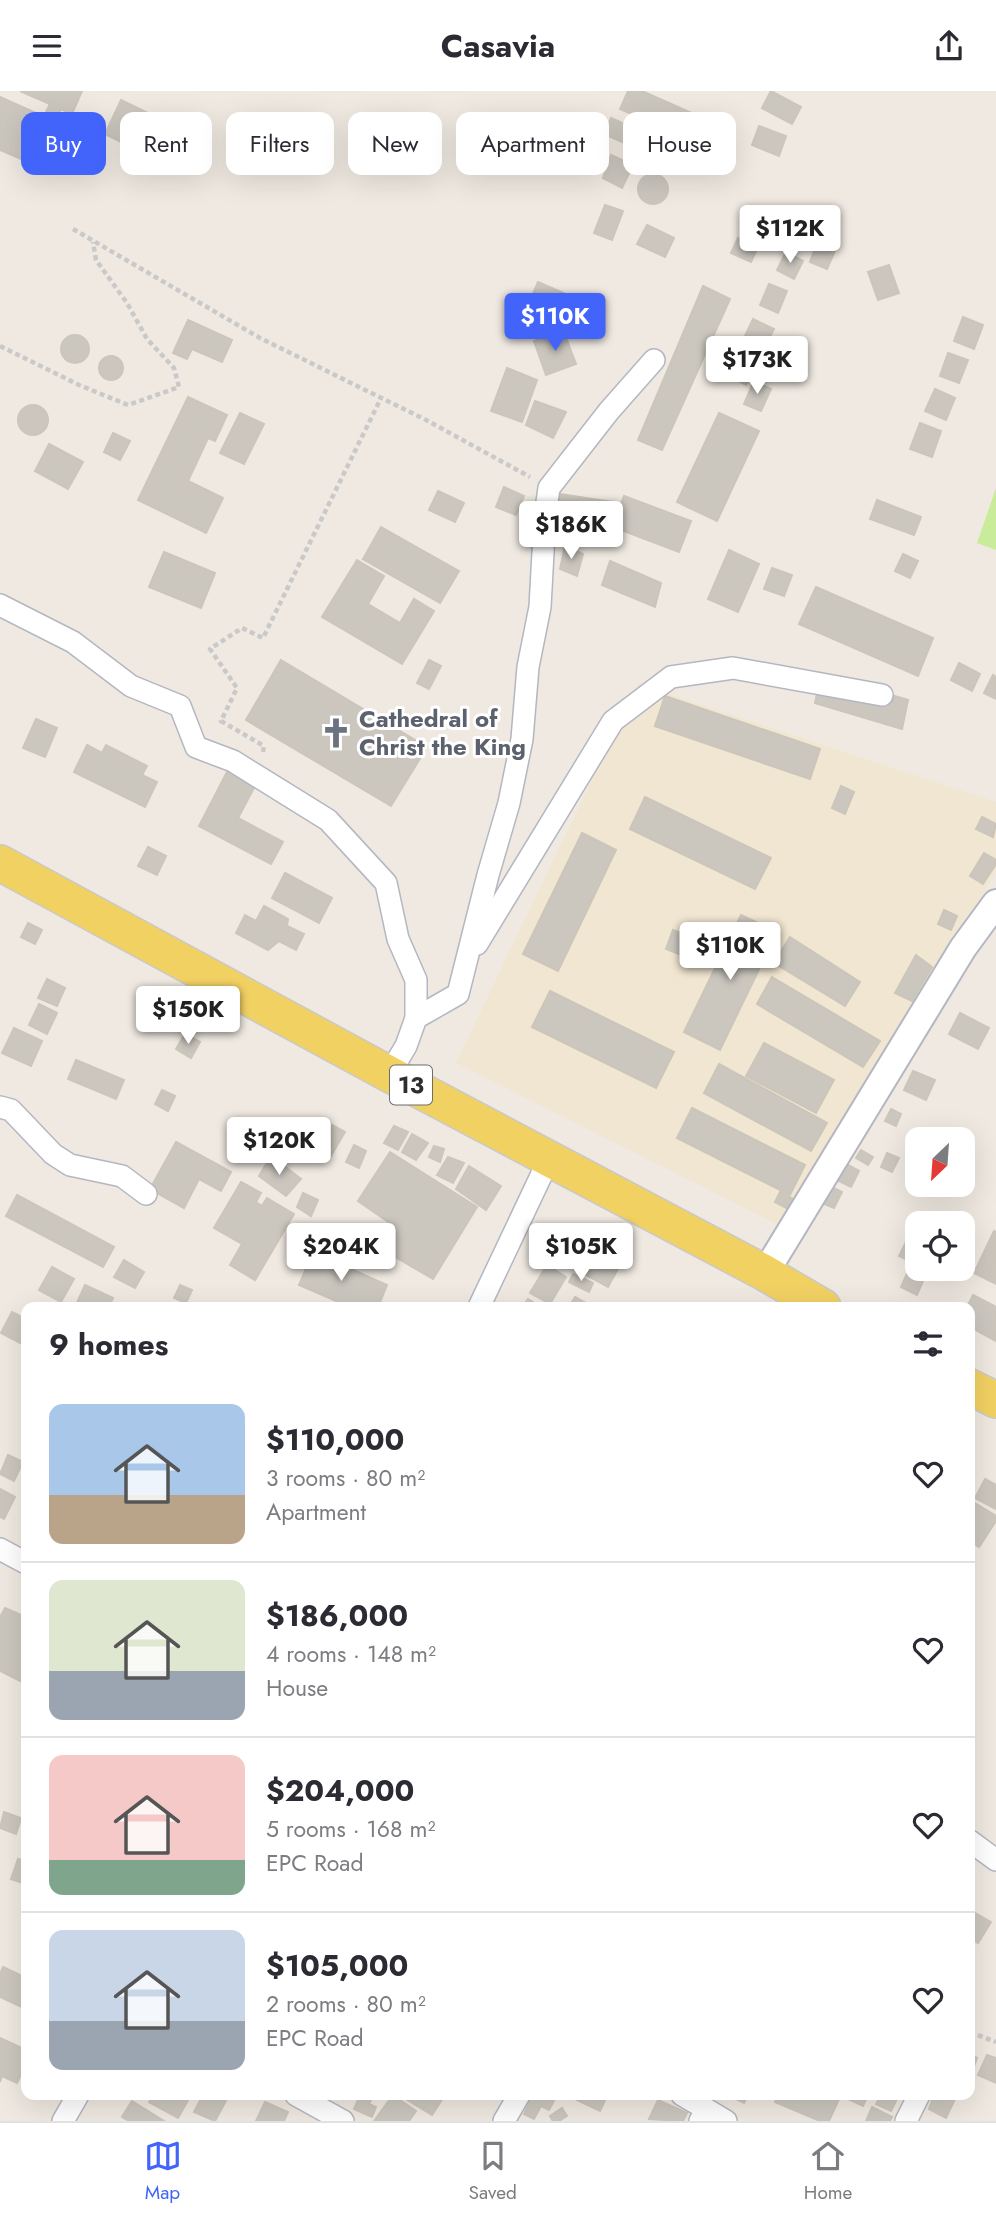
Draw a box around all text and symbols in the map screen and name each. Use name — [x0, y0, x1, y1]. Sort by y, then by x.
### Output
text: Casavia — [441, 23, 555, 69]
icon: menu — [28, 27, 66, 65]
icon: share — [930, 27, 968, 65]
chip: Buy — [21, 112, 106, 175]
chip: Rent — [120, 112, 212, 175]
chip: Filters — [226, 112, 334, 175]
chip: New — [348, 112, 442, 175]
chip: Apartment — [456, 112, 609, 175]
chip: House — [623, 112, 736, 175]
pin: $112K — [741, 205, 839, 265]
text: $112K — [756, 211, 824, 245]
pin: $110K — [506, 293, 604, 353]
text: $110K — [520, 299, 590, 333]
pin: $173K — [708, 337, 806, 396]
text: $173K — [722, 342, 792, 376]
pin: $186K — [522, 501, 620, 561]
text: $186K — [535, 507, 607, 541]
place label: Cathedral of Christ the King — [359, 701, 526, 764]
church icon: Cathedral of Christ the King — [319, 716, 353, 750]
pin: $110K — [681, 923, 779, 982]
text: $110K — [695, 928, 765, 962]
pin: $150K — [139, 986, 237, 1046]
text: $150K — [152, 992, 224, 1026]
road number: 13 — [390, 1065, 432, 1105]
pin: $120K — [230, 1117, 328, 1177]
text: $120K — [243, 1123, 315, 1157]
north arrow — [905, 1127, 975, 1197]
map controls — [905, 1127, 975, 1281]
button: locate — [905, 1211, 975, 1281]
pin: $204K — [292, 1223, 390, 1283]
pin: $105K — [532, 1223, 630, 1283]
text: $204K — [303, 1229, 379, 1263]
text: $105K — [545, 1229, 617, 1263]
text: 9 homes — [49, 1323, 168, 1366]
icon: filters — [909, 1325, 947, 1363]
text: $110,000 — [266, 1418, 404, 1461]
icon: home — [105, 1432, 189, 1516]
icon: heart — [909, 1455, 947, 1493]
text: 3 rooms · 80 m² — [266, 1461, 425, 1495]
text: Apartment — [266, 1495, 366, 1529]
text: $186,000 — [266, 1594, 408, 1637]
icon: home — [105, 1608, 189, 1692]
icon: heart — [909, 1631, 947, 1669]
text: 4 rooms · 148 m² — [266, 1637, 436, 1671]
text: House — [266, 1671, 328, 1705]
text: $204,000 — [266, 1769, 414, 1812]
icon: home — [105, 1783, 189, 1867]
icon: heart — [909, 1806, 947, 1844]
text: 5 rooms · 168 m² — [266, 1812, 435, 1846]
text: EPC Road — [266, 1846, 364, 1880]
text: $105,000 — [266, 1944, 408, 1987]
icon: home — [105, 1958, 189, 2042]
icon: heart — [909, 1981, 947, 2019]
text: 2 rooms · 80 m² — [266, 1987, 426, 2021]
text: EPC Road — [266, 2021, 364, 2055]
tab: Map — [144, 2137, 182, 2206]
tab: Saved — [469, 2137, 517, 2206]
tab: Home — [804, 2137, 852, 2206]

